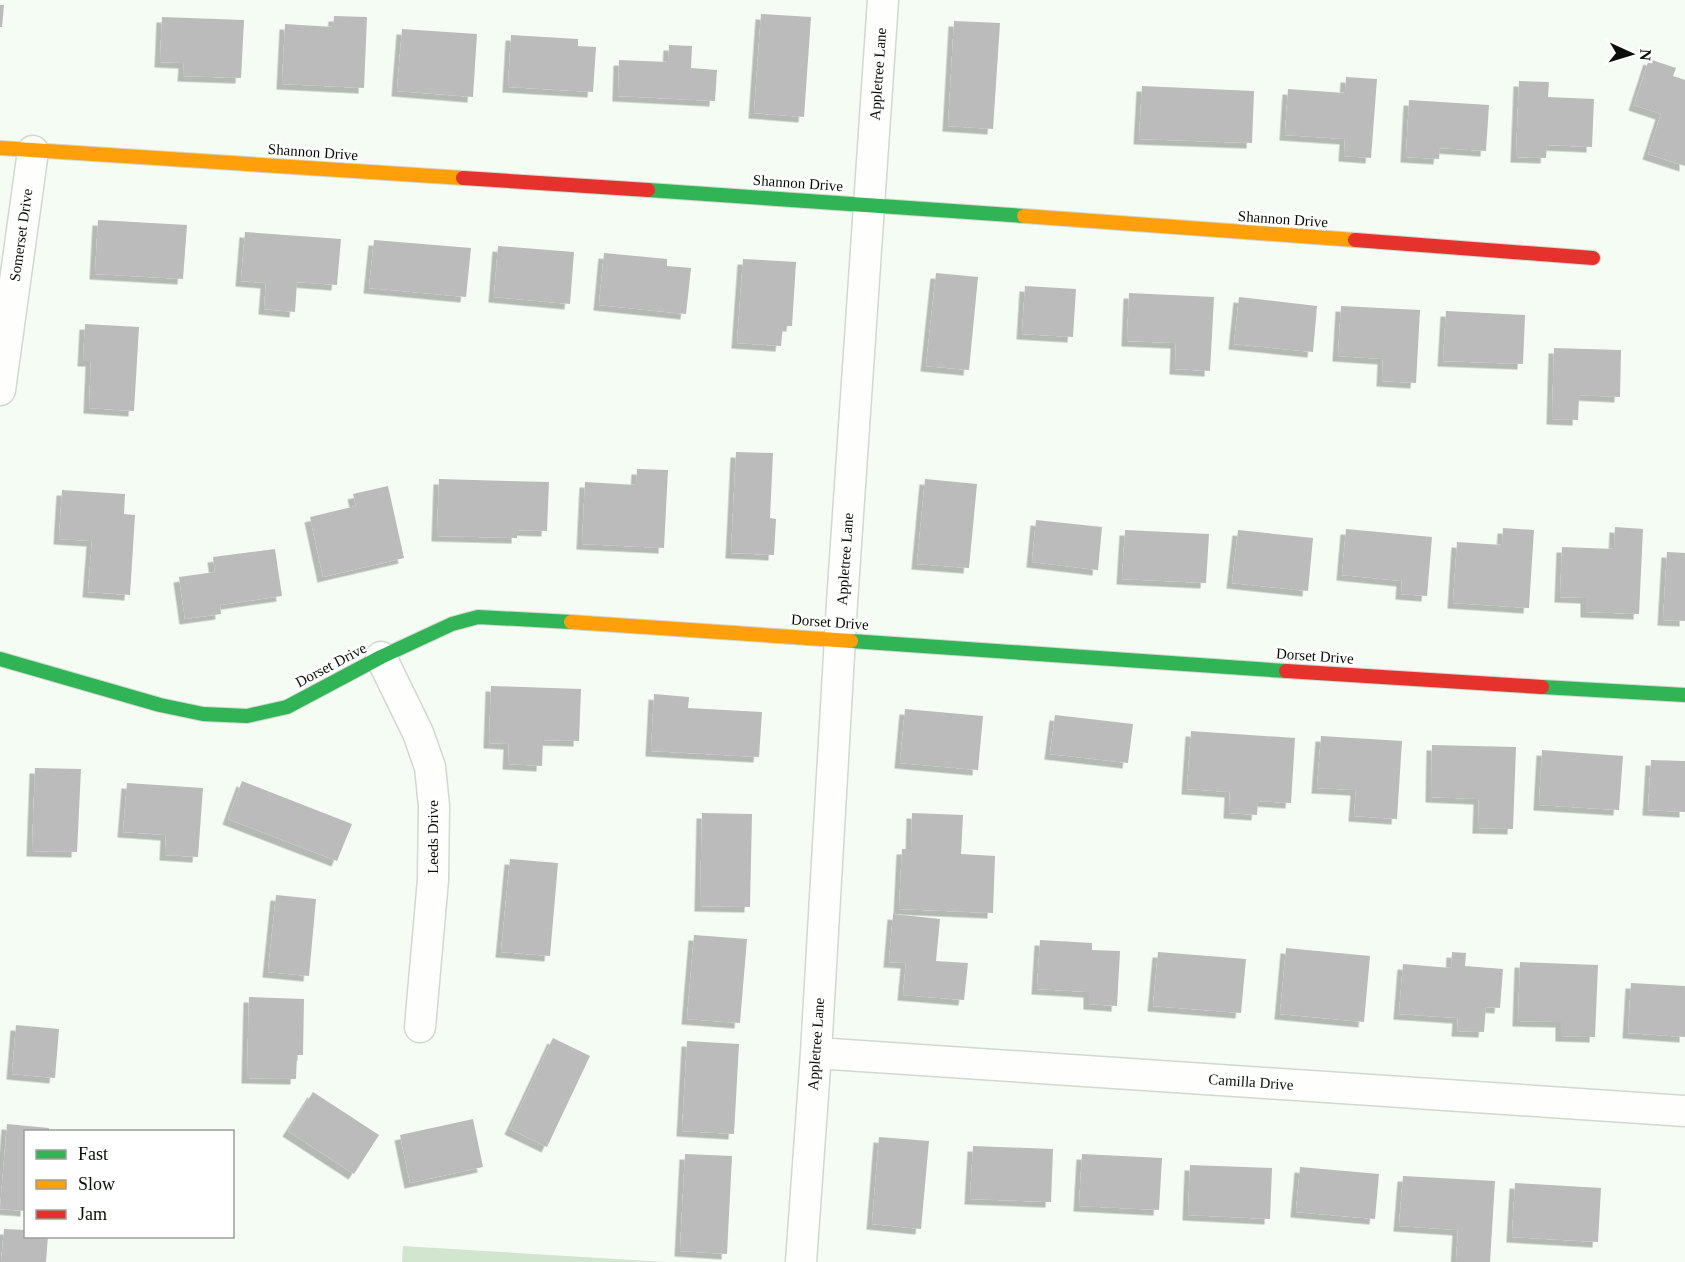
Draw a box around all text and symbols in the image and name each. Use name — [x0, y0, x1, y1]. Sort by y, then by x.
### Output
north arrow — [1601, 24, 1661, 84]
street label: Appletree Lane — [867, 27, 889, 121]
text: N — [1637, 49, 1654, 62]
street label: Shannon Drive — [267, 141, 359, 163]
street label: Shannon Drive — [752, 172, 844, 194]
street label: Somerset Drive — [7, 187, 35, 283]
street label: Shannon Drive — [1237, 208, 1329, 230]
street label: Appletree Lane — [834, 512, 856, 606]
street label: Dorset Drive — [791, 611, 870, 633]
street label: Dorset Drive — [293, 639, 369, 690]
street label: Dorset Drive — [1276, 645, 1355, 667]
street label: Leeds Drive — [425, 800, 441, 874]
street label: Appletree Lane — [805, 997, 827, 1091]
street label: Camilla Drive — [1208, 1071, 1294, 1093]
legend — [24, 1130, 234, 1238]
text: Fast — [78, 1144, 108, 1164]
text: Slow — [78, 1174, 115, 1194]
text: Jam — [78, 1204, 107, 1224]

